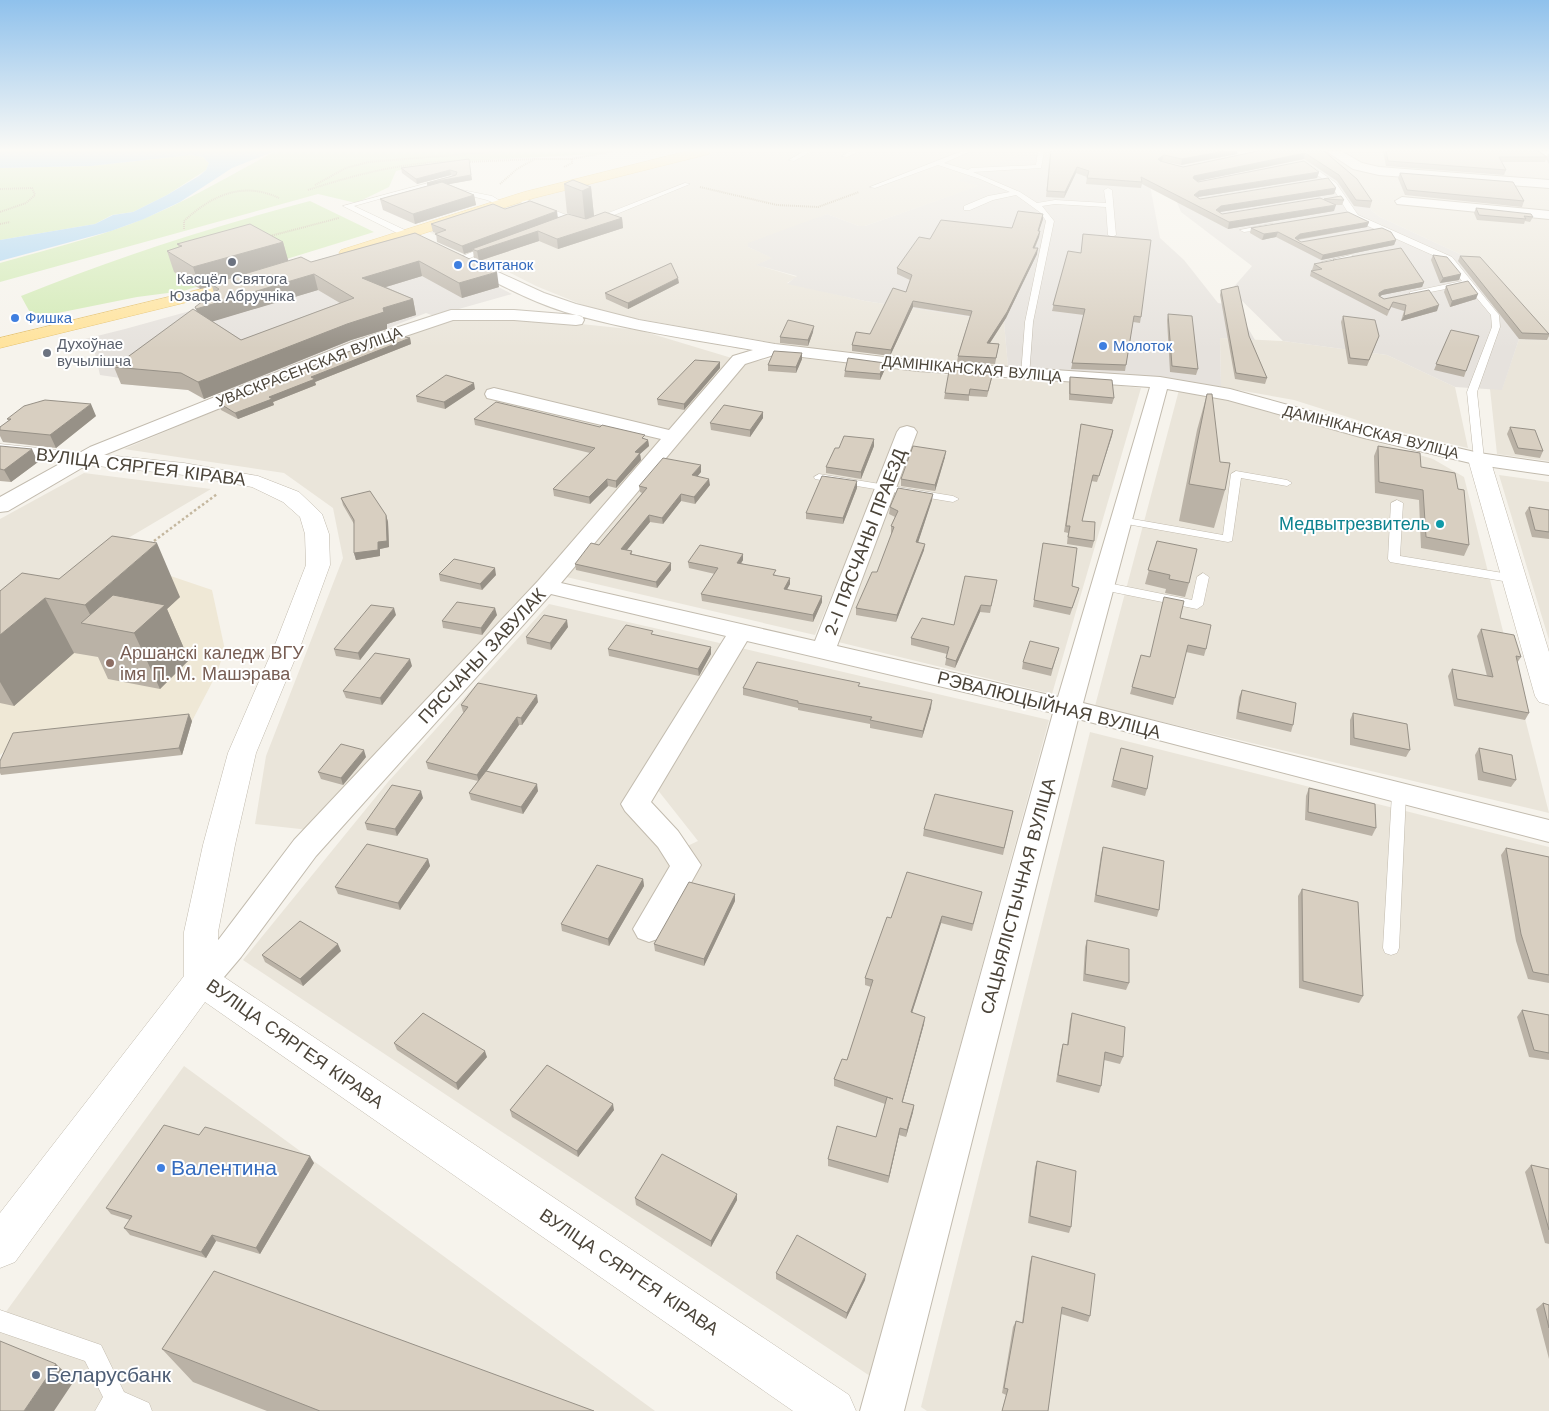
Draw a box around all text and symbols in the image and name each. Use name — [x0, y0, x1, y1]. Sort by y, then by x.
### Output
marker: Касцёл Святога Юзафа Абручніка — [226, 256, 238, 268]
place label: Свитанок — [468, 256, 534, 274]
marker: Свитанок — [452, 259, 464, 271]
place label: Касцёл Святога Юзафа Абручніка — [169, 270, 295, 305]
place label: Фишка — [25, 309, 73, 327]
marker: Фишка — [9, 312, 21, 324]
street label: УВАСКРАСЕНСКАЯ ВУЛІЦА — [213, 323, 405, 411]
place label: Духоўнае вучылішча — [57, 335, 132, 370]
place label: Молоток — [1113, 337, 1173, 355]
marker: Молоток — [1097, 340, 1109, 352]
marker: Духоўнае вучылішча — [41, 347, 53, 359]
street label: ДАМІНІКАНСКАЯ ВУЛІЦА — [881, 352, 1063, 386]
street label: ДАМІНІКАНСКАЯ ВУЛІЦА — [1281, 401, 1461, 463]
street label: ВУЛІЦА СЯРГЕЯ КІРАВА — [35, 443, 247, 490]
street label: 2-І ПЯСЧАНЫ ПРАЕЗД — [819, 445, 910, 638]
place label: Медвытрезвитель — [1279, 513, 1430, 534]
marker: Медвытрезвитель — [1434, 518, 1446, 530]
street label: ПЯСЧАНЫ ЗАВУЛАК — [414, 583, 550, 727]
place label: Аршанскі каледж ВГУ імя П. М. Машэрава — [120, 642, 304, 684]
marker: Аршанскі каледж ВГУ імя П. М. Машэрава — [104, 657, 116, 669]
street label: РЭВАЛЮЦЫЙНАЯ ВУЛІЦА — [935, 667, 1163, 742]
street label: САЦЫЯЛІСТЫЧНАЯ ВУЛІЦА — [976, 776, 1059, 1016]
street label: ВУЛІЦА СЯРГЕЯ КІРАВА — [203, 974, 388, 1113]
place label: Валентина — [171, 1155, 277, 1180]
marker: Валентина — [155, 1162, 167, 1174]
street label: ВУЛІЦА СЯРГЕЯ КІРАВА — [536, 1204, 723, 1339]
place label: Беларусбанк — [46, 1362, 172, 1387]
marker: Беларусбанк — [30, 1369, 42, 1381]

